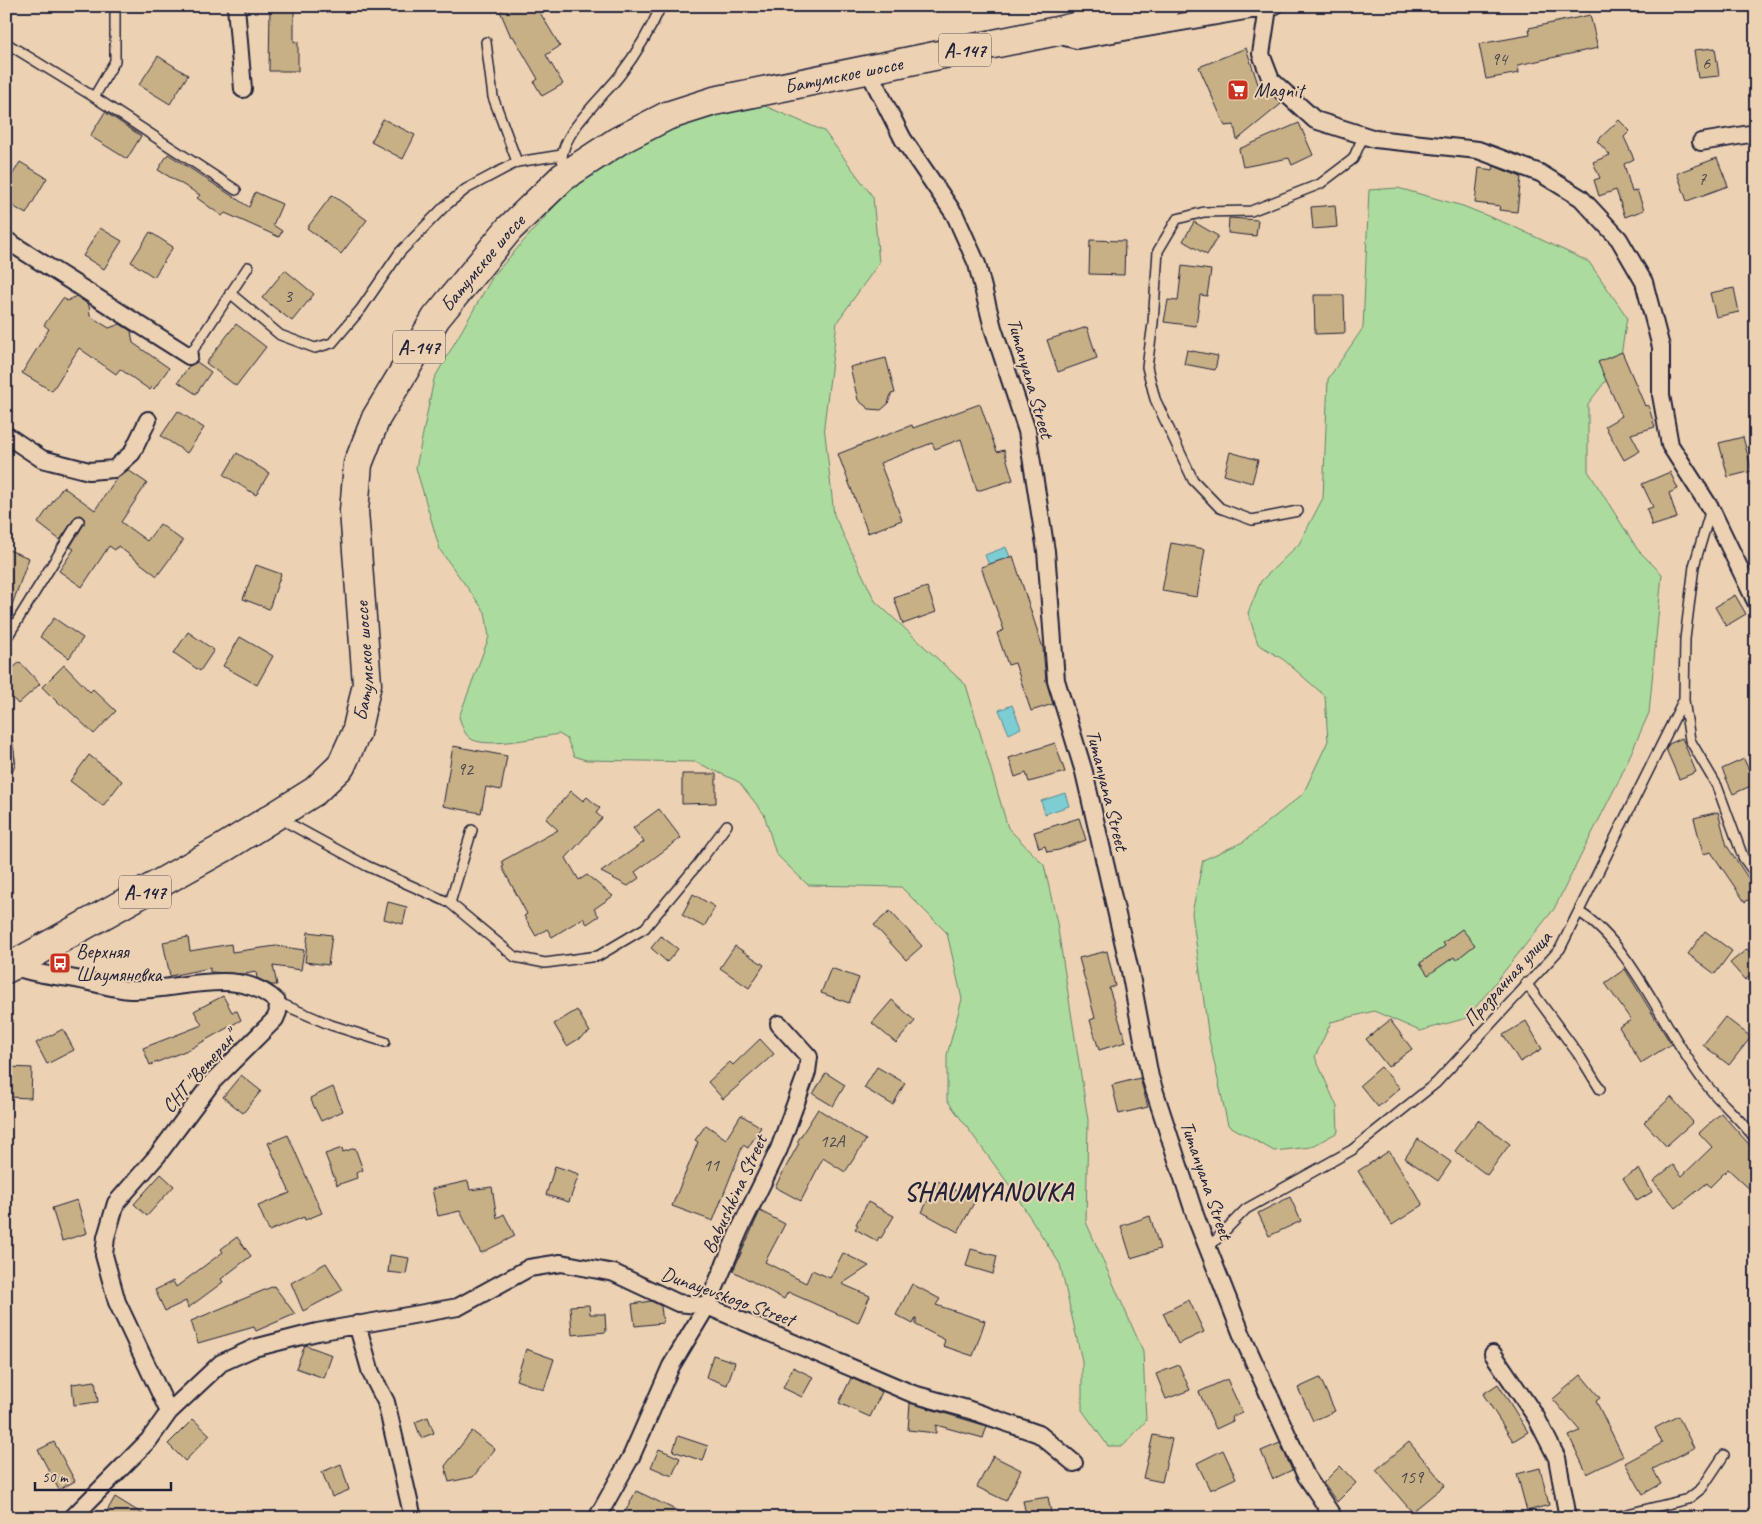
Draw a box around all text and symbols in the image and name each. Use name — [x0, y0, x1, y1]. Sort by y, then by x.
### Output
road number: А-147 — [939, 34, 991, 66]
house number: 94 — [1491, 48, 1509, 70]
street label: Батумское шоссе — [782, 51, 906, 99]
house number: 6 — [1702, 52, 1711, 74]
supermarket icon: Magnit — [1226, 78, 1250, 102]
place label: Magnit — [1254, 78, 1307, 103]
house number: 7 — [1698, 168, 1707, 190]
street label: Батумское шоссе — [434, 208, 531, 317]
house number: 3 — [284, 285, 294, 307]
street label: Tumanyana Street — [1001, 315, 1060, 443]
road number: А-147 — [393, 331, 445, 364]
street label: Батумское шоссе — [347, 599, 380, 723]
street label: Tumanyana Street — [1080, 727, 1135, 855]
house number: 92 — [457, 758, 475, 780]
road number: А-147 — [119, 876, 171, 909]
street label: Прозрачная улица — [1458, 924, 1558, 1032]
place label: Верхняя Шаумяновка — [76, 939, 164, 987]
bus stop icon: Верхняя Шаумяновка — [48, 951, 72, 975]
street label: СНТ "Ветеран" — [157, 1021, 245, 1118]
street label: Tumanyana Street — [1175, 1118, 1239, 1245]
street label: Babushkina Street — [696, 1129, 774, 1257]
house number: 12А — [819, 1130, 846, 1152]
house number: 11 — [703, 1154, 720, 1176]
district label: SHAUMYANOVKA — [904, 1176, 1075, 1208]
street label: Dunayevskogo Street — [658, 1261, 801, 1333]
scale bar — [35, 1459, 171, 1491]
house number: 159 — [1399, 1466, 1425, 1488]
text: 50 m — [42, 1468, 69, 1487]

